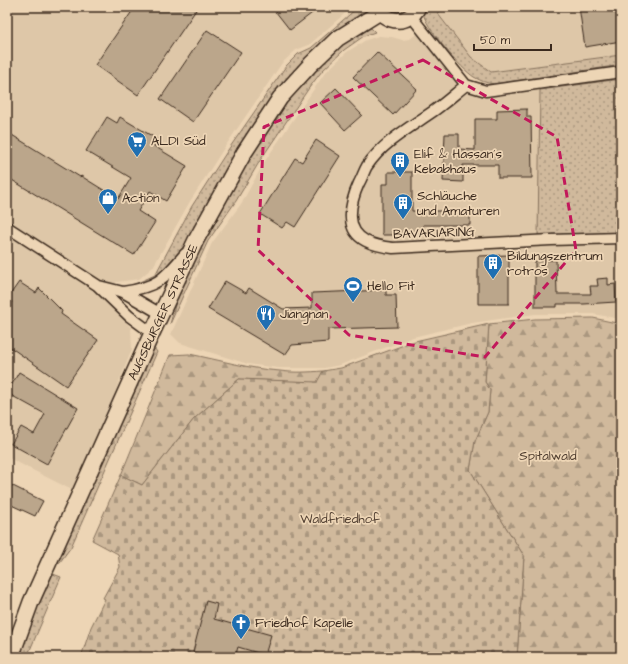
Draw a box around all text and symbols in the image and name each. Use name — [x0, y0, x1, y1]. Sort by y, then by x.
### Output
scale bar — [474, 26, 551, 52]
text: 50 m — [480, 32, 511, 49]
supermarket icon: ALDI Süd — [126, 130, 148, 158]
place label: ALDI Süd — [151, 132, 206, 150]
place label: Elif & Hassan´s Kebabhaus — [414, 145, 502, 178]
building icon: Elif & Hassan´s Kebabhaus — [389, 150, 411, 178]
shop icon: Action — [97, 187, 119, 215]
place label: Schläuche und Amaturen — [417, 187, 500, 220]
place label: Action — [122, 189, 160, 207]
building icon: Schläuche und Amaturen — [392, 192, 414, 220]
street label: BAVARIARING — [393, 223, 475, 243]
street label: AUGSBURGER STRASSE — [123, 241, 203, 383]
place label: Bildungszentrum rotros — [507, 247, 603, 280]
building icon: Bildungszentrum rotros — [482, 252, 504, 280]
sports icon: Hello Fit — [342, 275, 364, 303]
place label: Hello Fit — [367, 277, 415, 295]
restaurant icon: Jiangnan — [255, 303, 277, 331]
place label: Jiangnan — [280, 305, 329, 324]
park label: Spitalwald — [519, 447, 577, 465]
park label: Waldfriedhof — [300, 510, 380, 528]
church icon: Friedhof Kapelle — [230, 612, 252, 640]
place label: Friedhof Kapelle — [255, 614, 353, 632]

